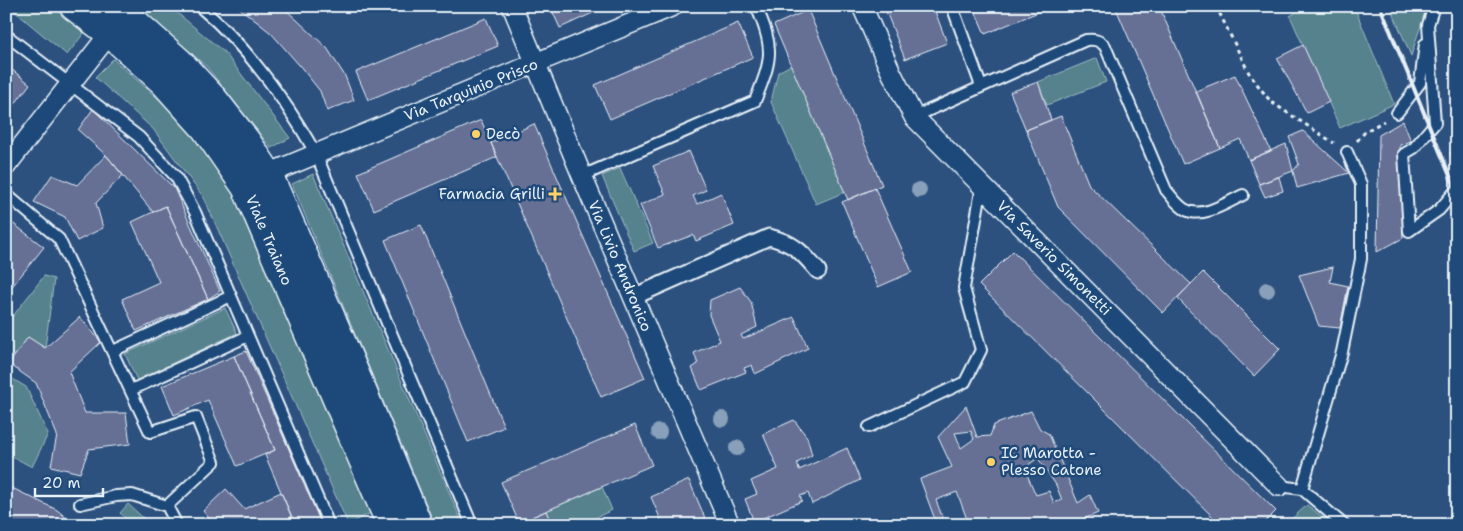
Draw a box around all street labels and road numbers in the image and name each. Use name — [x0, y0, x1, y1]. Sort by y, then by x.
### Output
street label: Via Tarquinio Prisco — [401, 54, 541, 126]
street label: Viale Traiano — [241, 192, 297, 288]
street label: Via Saverio Simonetti — [992, 196, 1116, 320]
street label: Via Livio Andronico — [583, 197, 657, 335]

